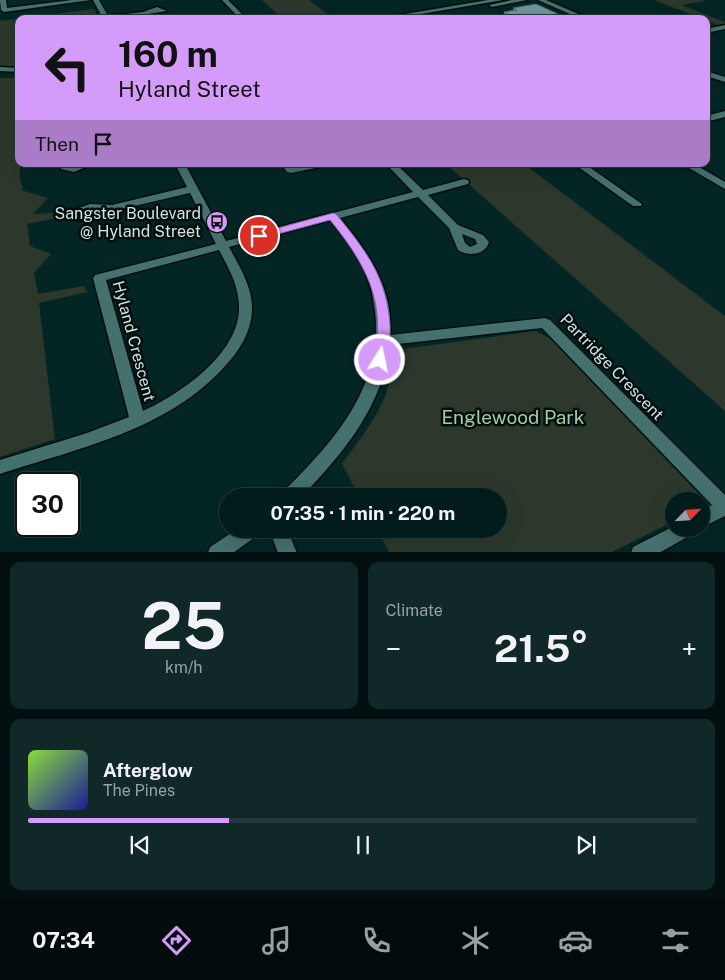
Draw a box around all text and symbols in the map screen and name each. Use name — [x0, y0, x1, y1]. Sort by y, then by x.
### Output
text: 160 m — [118, 34, 218, 75]
icon: left — [35, 35, 100, 100]
text: Hyland Street — [118, 76, 261, 102]
icon: arrive — [89, 130, 117, 158]
text: Then — [35, 133, 79, 155]
place label: Sangster Boulevard @ Hyland Street — [55, 204, 201, 241]
bus stop icon: Sangster Boulevard @ Hyland Street — [205, 210, 229, 234]
pin — [238, 215, 280, 257]
icon: arrive — [245, 222, 273, 250]
street label: Hyland Crescent — [109, 279, 159, 403]
street label: Partridge Crescent — [556, 310, 668, 424]
position arrow — [353, 333, 405, 385]
park label: Englewood Park — [442, 406, 585, 428]
speed limit sign: 30 — [15, 472, 80, 537]
north arrow — [665, 492, 710, 538]
map controls — [665, 492, 710, 537]
text: 07:35 · 1 min · 220 m — [271, 502, 455, 524]
text: 25 — [141, 587, 226, 664]
text: Climate — [386, 601, 443, 620]
text: 21.5° — [494, 626, 588, 671]
text: − — [386, 632, 401, 665]
text: + — [681, 632, 697, 665]
text: km/h — [165, 658, 203, 677]
text: Afterglow — [103, 759, 193, 781]
text: The Pines — [103, 781, 175, 800]
icon: previous — [126, 831, 154, 859]
icon: pause — [349, 831, 377, 859]
icon: next — [572, 831, 600, 859]
icon: directions — [159, 923, 194, 958]
icon: music — [259, 923, 294, 958]
icon: phone — [359, 923, 394, 958]
icon: climate — [458, 923, 493, 958]
icon: car — [558, 923, 593, 958]
icon: filters — [658, 923, 693, 958]
text: 07:34 — [32, 927, 95, 953]

